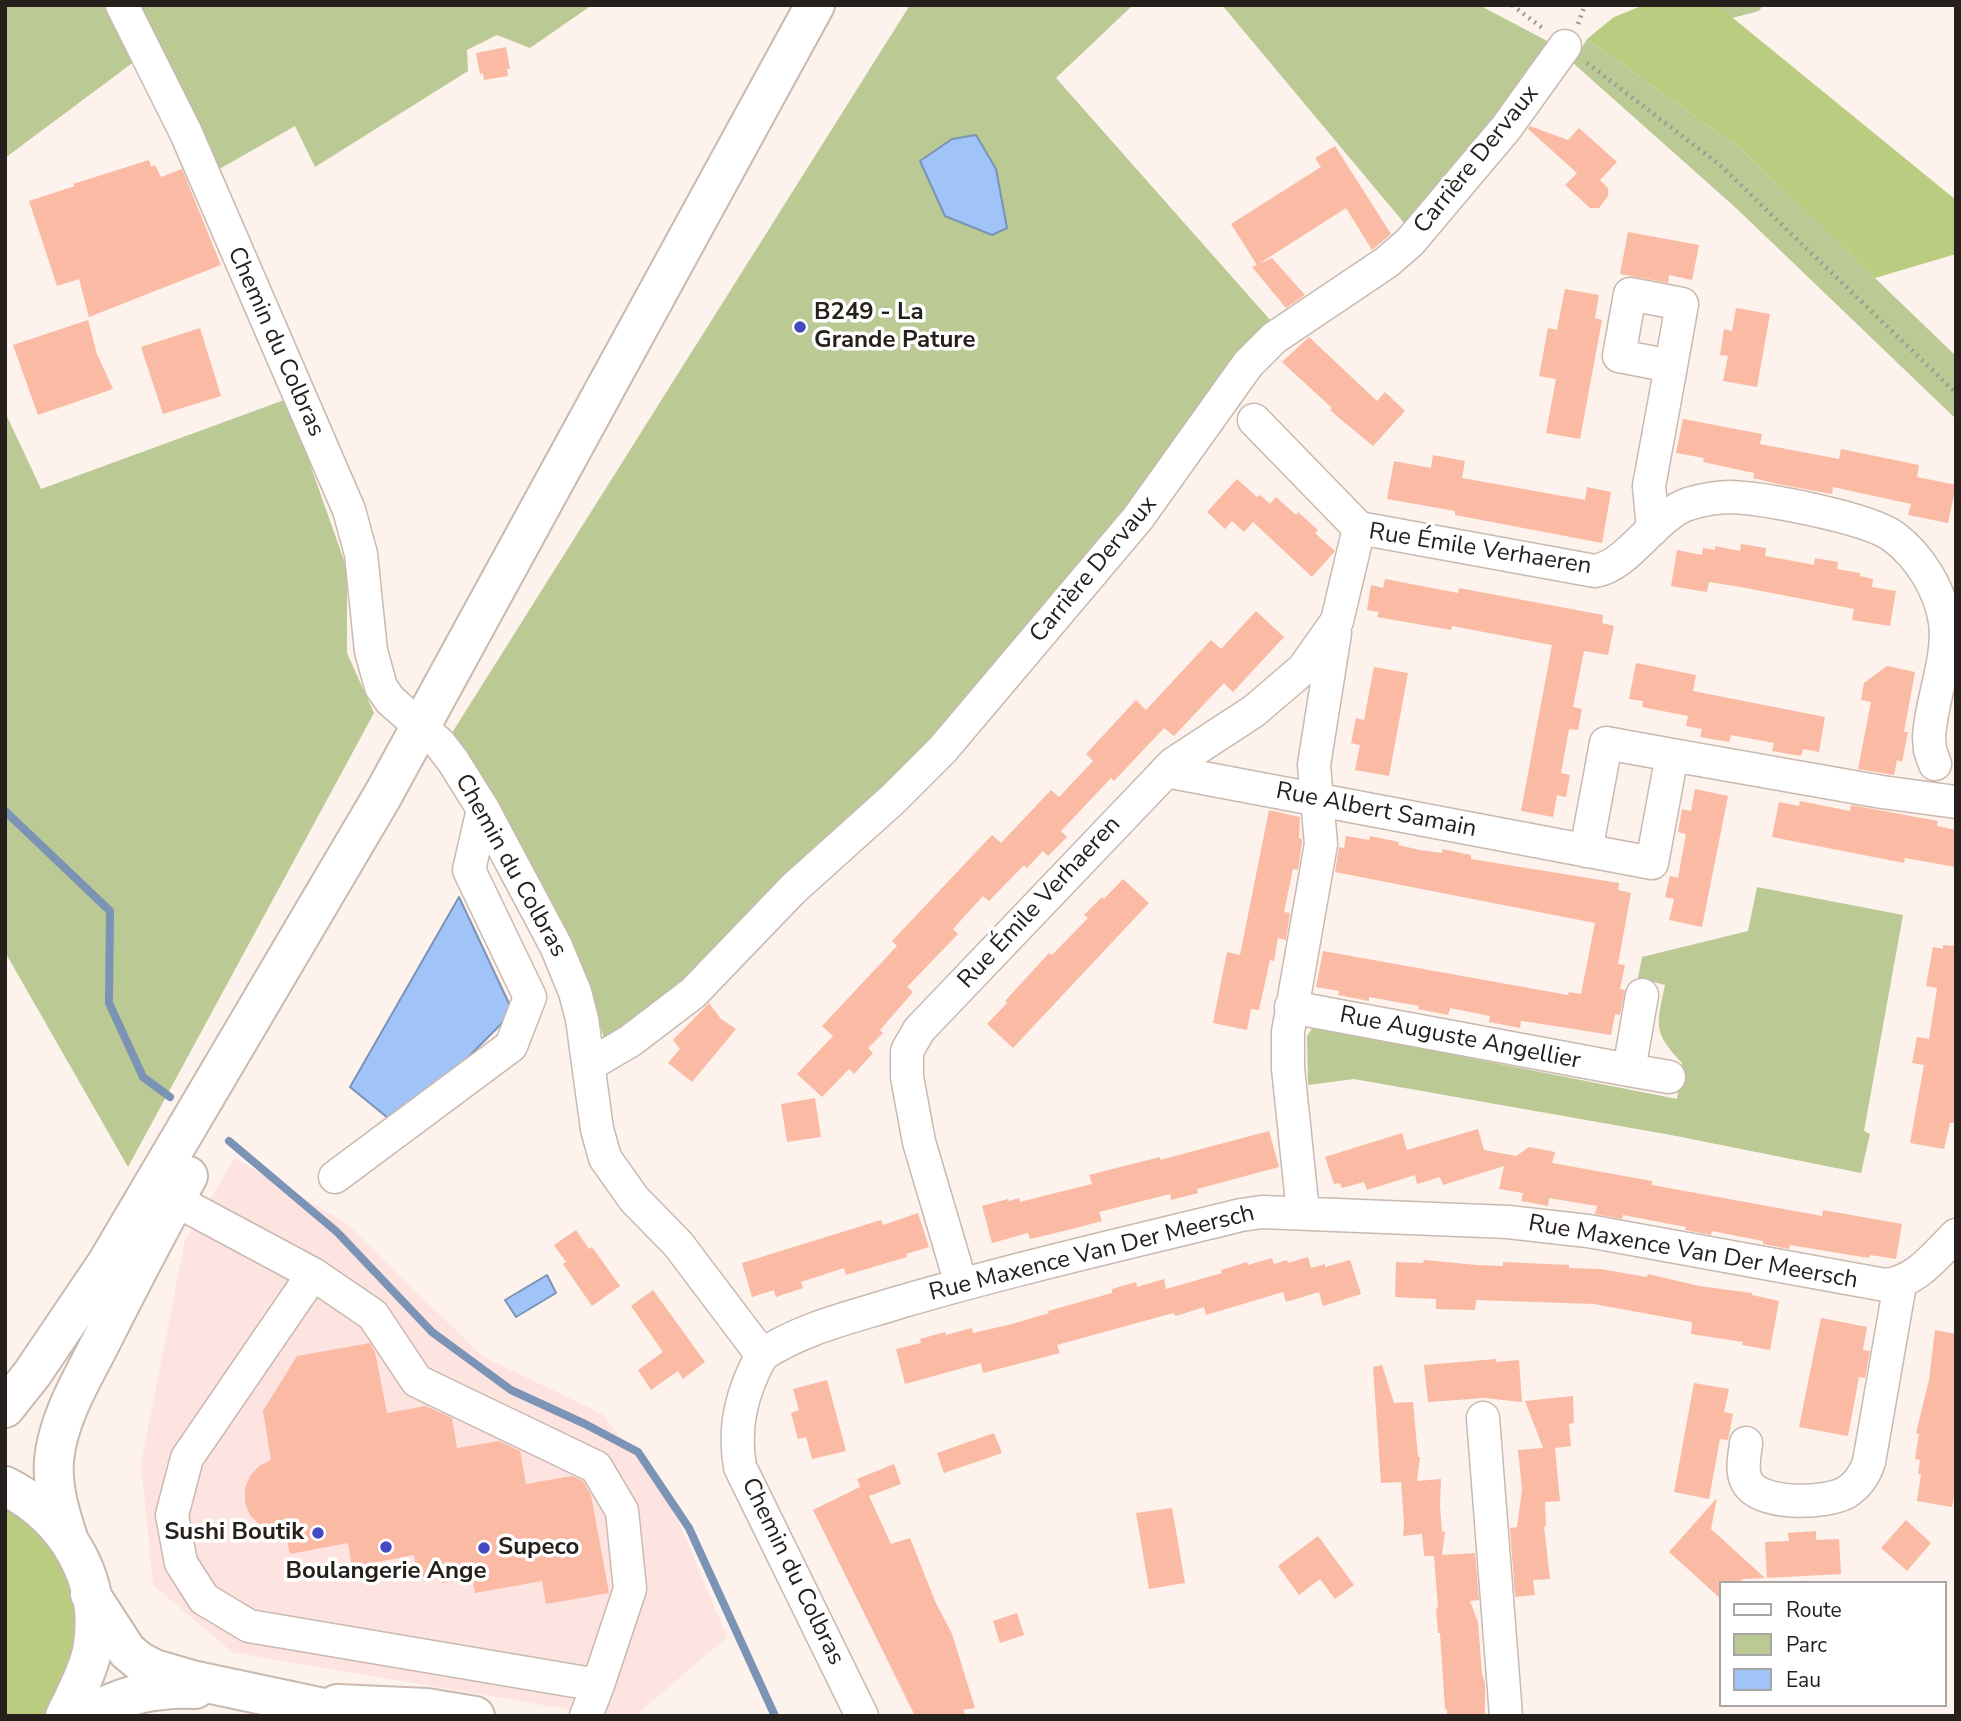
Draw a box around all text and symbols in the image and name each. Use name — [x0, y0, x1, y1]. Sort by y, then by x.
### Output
street label: Carrière Dervaux — [1408, 80, 1546, 240]
street label: Chemin du Colbras — [220, 243, 330, 441]
place label: B249 - La Grande Pature — [814, 299, 976, 355]
marker: B249 - La Grande Pature — [792, 319, 808, 335]
street label: Carrière Dervaux — [1024, 491, 1164, 649]
street label: Rue Émile Verhaeren — [1367, 518, 1593, 582]
street label: Chemin du Colbras — [448, 770, 572, 962]
street label: Rue Albert Samain — [1273, 777, 1479, 845]
street label: Rue Émile Verhaeren — [953, 811, 1127, 995]
street label: Rue Auguste Angellier — [1337, 1002, 1583, 1076]
street label: Rue Maxence Van Der Meersch — [926, 1200, 1258, 1308]
street label: Rue Maxence Van Der Meersch — [1526, 1210, 1860, 1296]
street label: Chemin du Colbras — [734, 1474, 850, 1670]
place label: Sushi Boutik — [164, 1519, 304, 1547]
marker: Sushi Boutik — [310, 1525, 326, 1541]
place label: Supeco — [498, 1534, 579, 1562]
marker: Boulangerie Ange — [378, 1539, 394, 1555]
marker: Supeco — [476, 1540, 492, 1556]
place label: Boulangerie Ange — [286, 1558, 486, 1586]
legend — [1720, 1581, 1947, 1707]
text: Route — [1786, 1596, 1842, 1624]
text: Parc — [1786, 1631, 1827, 1659]
text: Eau — [1786, 1666, 1821, 1694]

